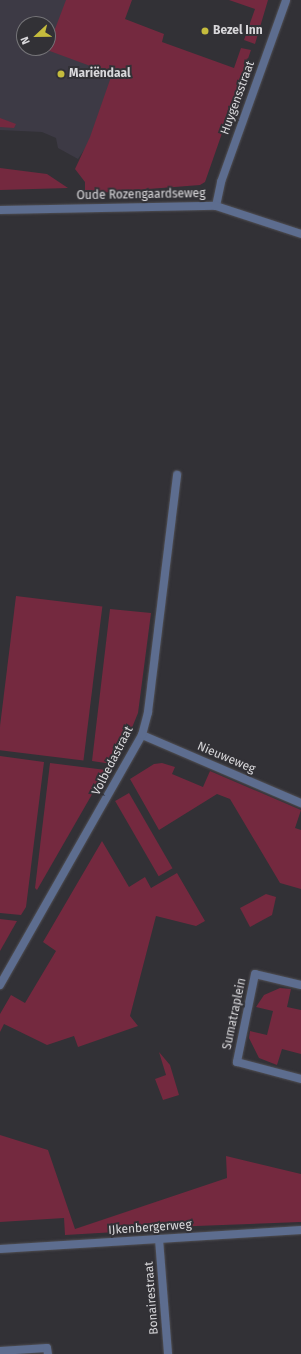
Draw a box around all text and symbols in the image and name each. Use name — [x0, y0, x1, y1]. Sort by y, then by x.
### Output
north arrow — [16, 16, 56, 56]
place label: Bezel Inn — [213, 24, 263, 38]
marker: Bezel Inn — [200, 26, 210, 36]
text: N — [18, 34, 33, 46]
street label: Huygensstraat — [218, 59, 258, 137]
place label: Mariëndaal — [69, 67, 130, 81]
marker: Mariëndaal — [56, 69, 66, 79]
street label: Oude Rozengaardseweg — [76, 187, 206, 203]
street label: Volbedastraat — [89, 724, 137, 798]
street label: Nieuweweg — [195, 739, 257, 777]
street label: Sumatraplein — [220, 977, 250, 1051]
street label: IJkenbergerweg — [108, 1218, 192, 1238]
street label: Bonairestraat — [142, 1261, 162, 1335]

